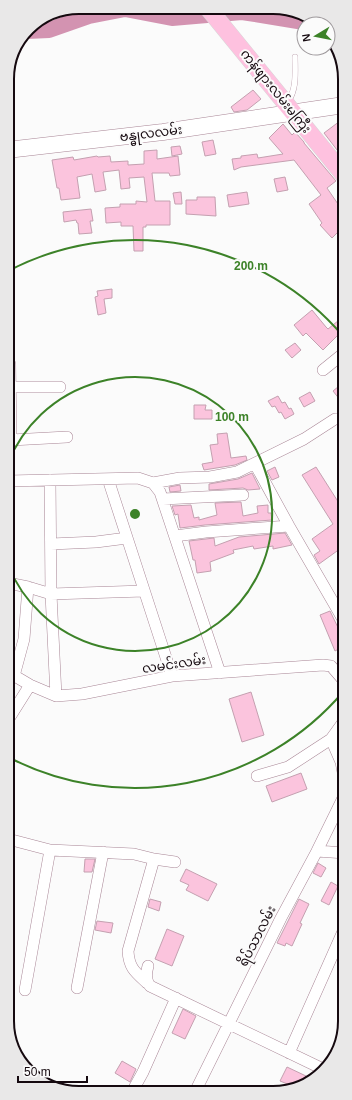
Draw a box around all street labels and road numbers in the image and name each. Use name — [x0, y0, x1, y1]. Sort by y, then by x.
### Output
street label: ကန်ဖျားလမ်းမကြီး — [235, 45, 315, 138]
street label: ဗန္ဓုလလမ်း — [119, 121, 184, 148]
street label: လမင်းလမ်း — [141, 651, 207, 676]
street label: ရိပ်သာလမ်း — [234, 903, 281, 970]

